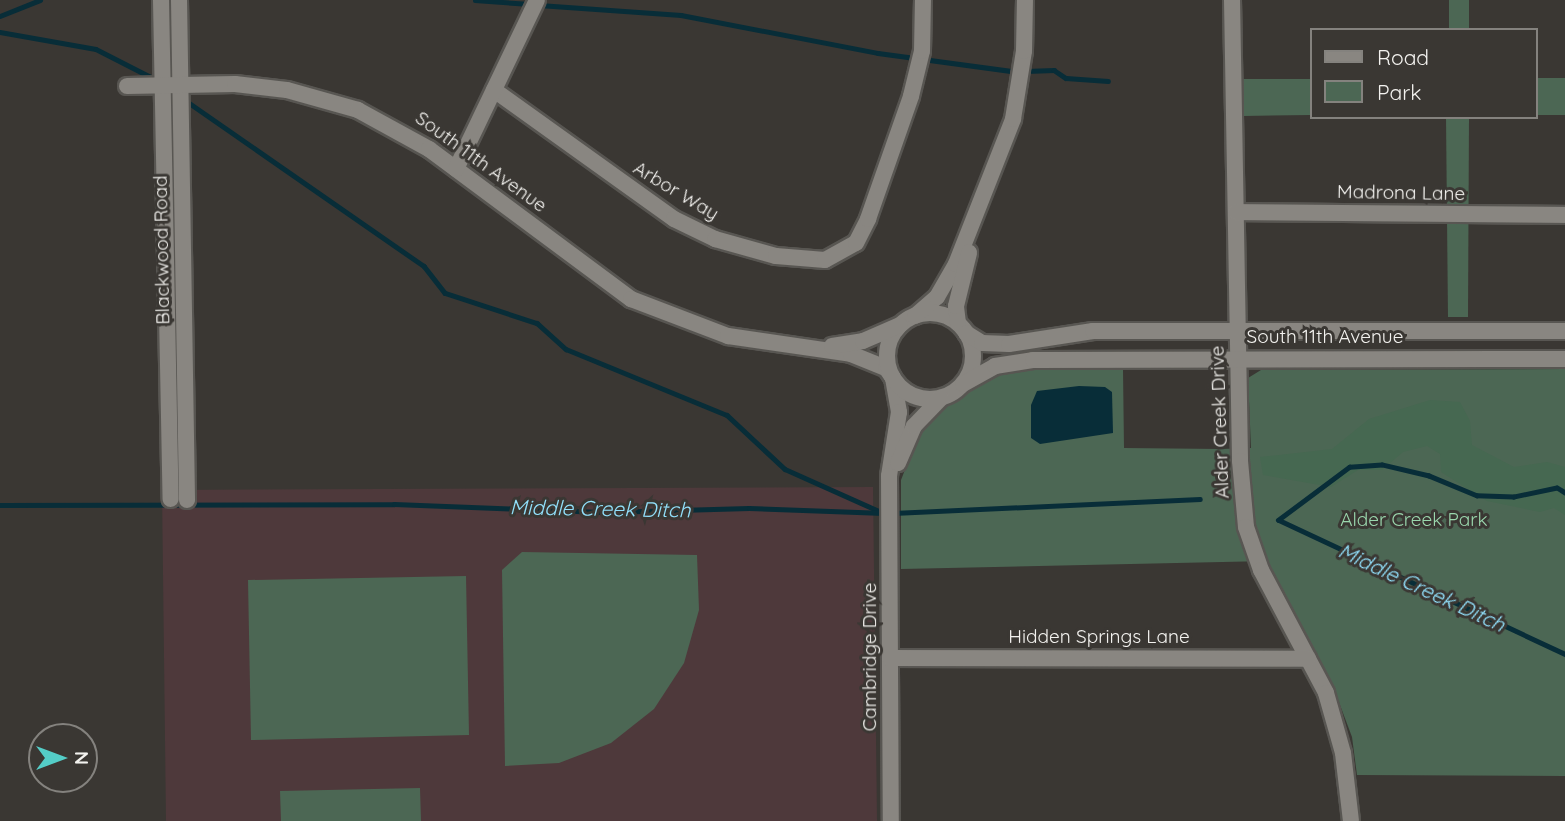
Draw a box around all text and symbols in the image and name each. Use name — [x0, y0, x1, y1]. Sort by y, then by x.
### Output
legend — [1310, 28, 1537, 119]
text: Road — [1377, 44, 1429, 70]
text: Park — [1377, 79, 1421, 105]
street label: South 11th Avenue — [411, 107, 551, 217]
street label: Arbor Way — [629, 157, 723, 225]
street label: Blackwood Road — [149, 175, 175, 325]
street label: Madrona Lane — [1337, 180, 1465, 206]
street label: South 11th Avenue — [1247, 326, 1403, 348]
street label: Alder Creek Drive — [1206, 345, 1234, 499]
water label: Middle Creek Ditch — [509, 494, 691, 522]
park label: Alder Creek Park — [1340, 509, 1488, 531]
water label: Middle Creek Ditch — [1335, 537, 1509, 637]
street label: Cambridge Drive — [859, 583, 881, 731]
street label: Hidden Springs Lane — [1008, 626, 1190, 648]
north arrow — [28, 723, 98, 793]
text: N — [70, 751, 94, 765]

